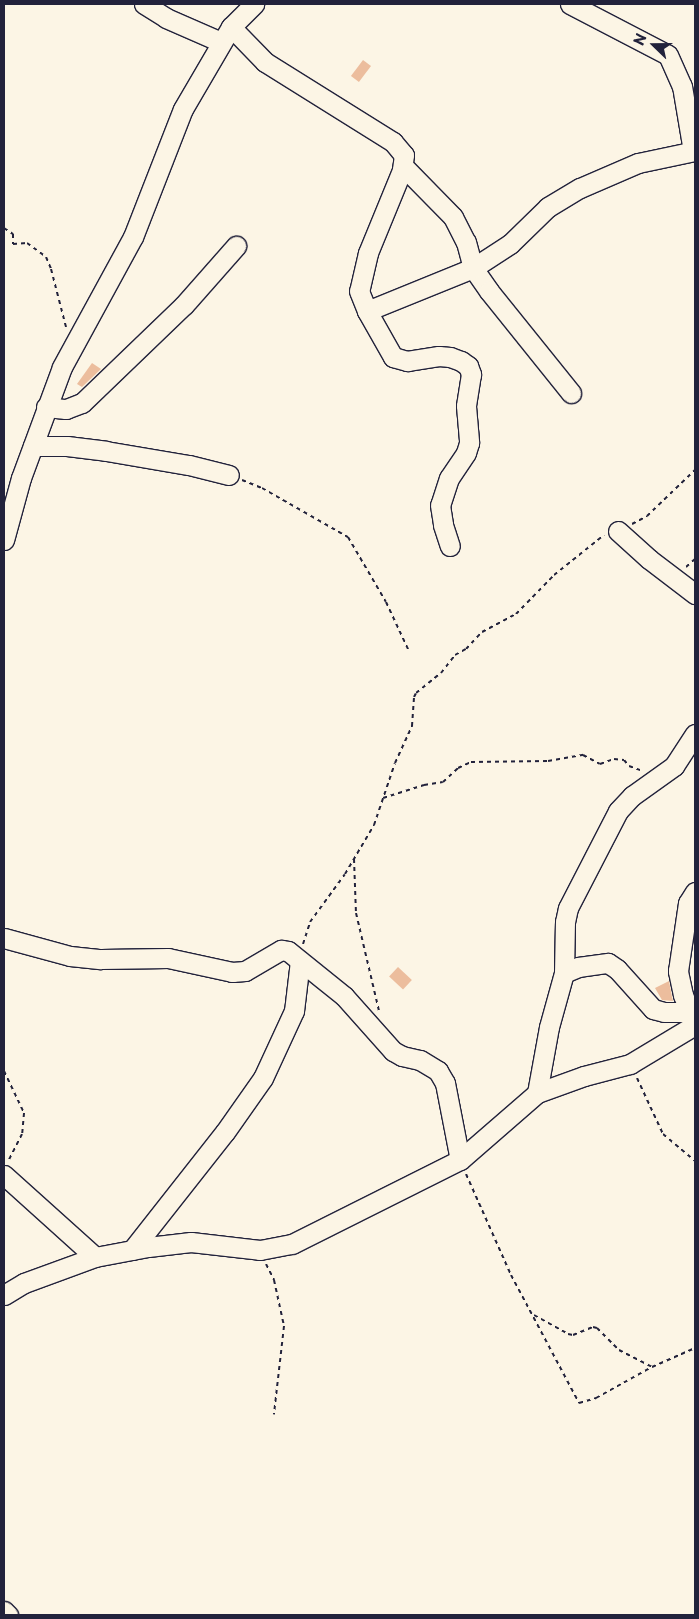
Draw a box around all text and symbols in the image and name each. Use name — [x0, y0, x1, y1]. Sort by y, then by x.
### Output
north arrow — [629, 20, 679, 70]
text: N — [628, 30, 651, 48]

